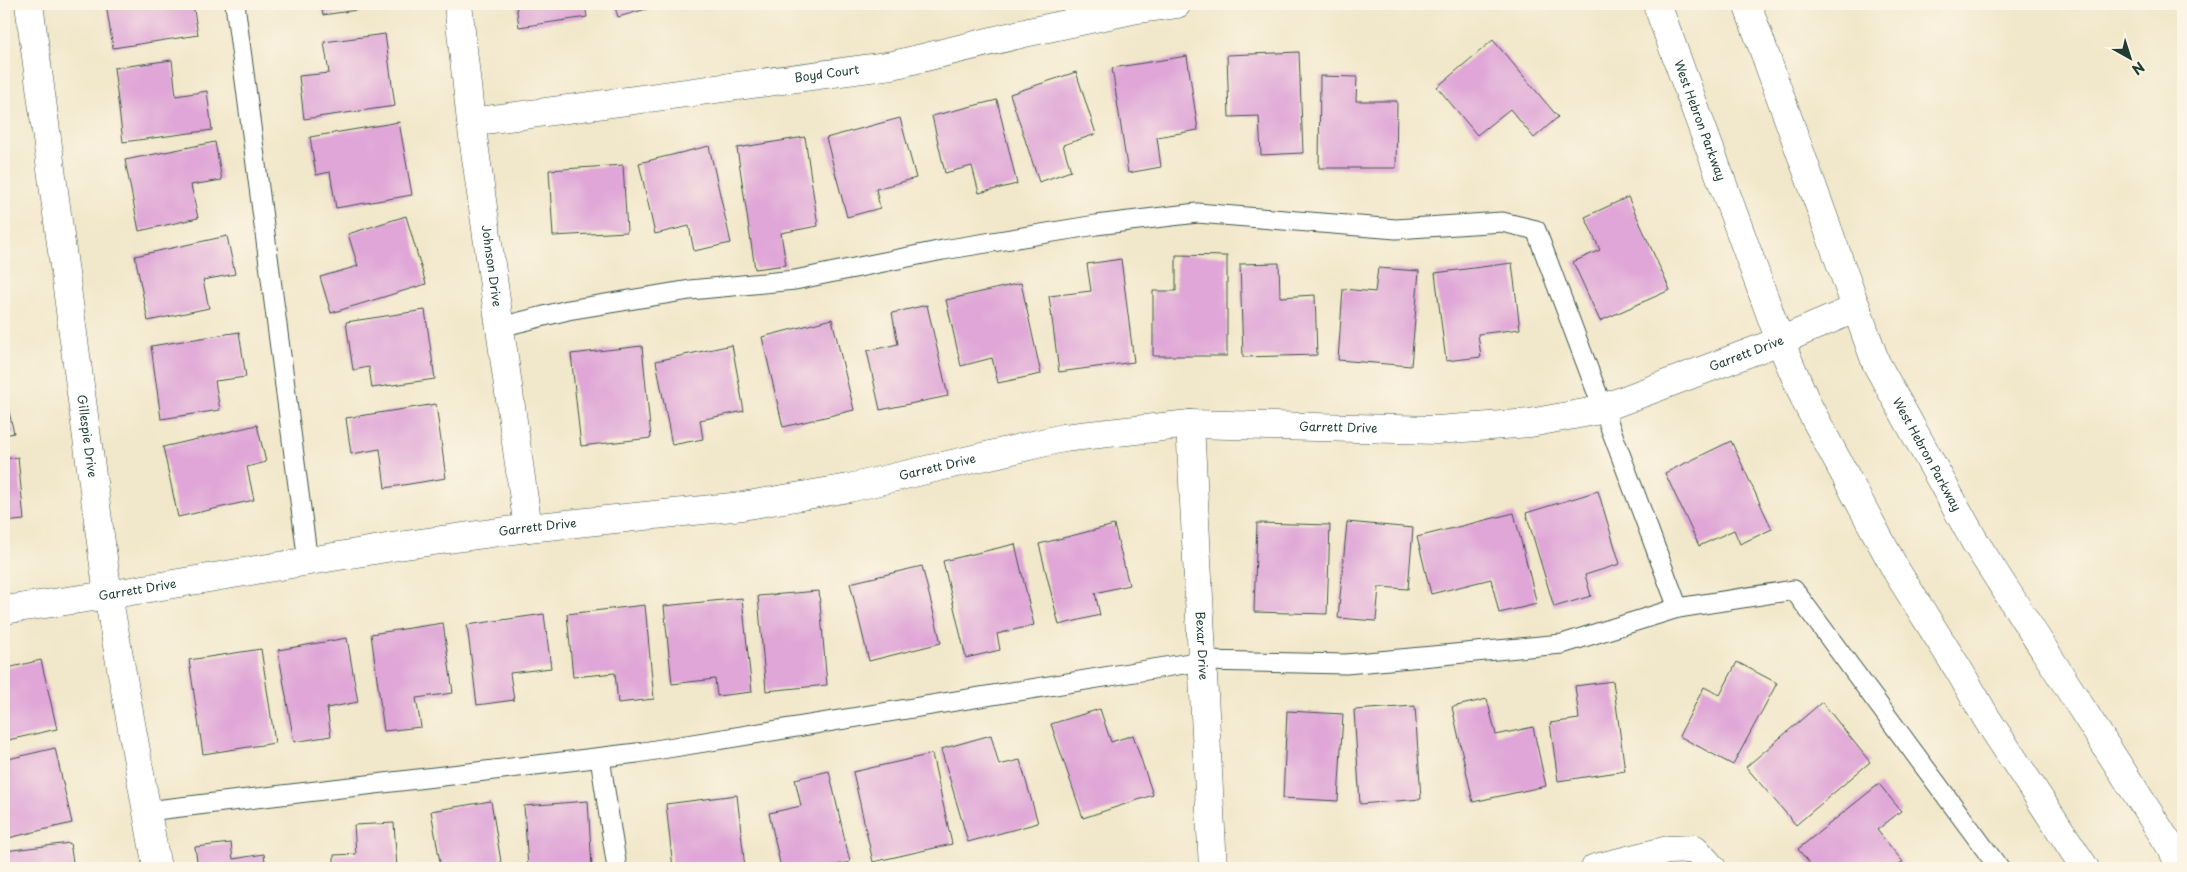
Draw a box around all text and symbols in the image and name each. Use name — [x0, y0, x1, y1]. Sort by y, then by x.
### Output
north arrow — [2104, 32, 2154, 82]
street label: West Hebron Parkway — [1670, 57, 1731, 183]
text: N — [2128, 57, 2149, 80]
street label: Boyd Court — [793, 60, 860, 86]
street label: Johnson Drive — [478, 224, 507, 308]
street label: Garrett Drive — [1706, 330, 1787, 375]
street label: Gillespie Drive — [73, 394, 102, 479]
street label: West Hebron Parkway — [1889, 394, 1966, 514]
street label: Garrett Drive — [1299, 417, 1378, 437]
street label: Garrett Drive — [897, 449, 978, 484]
street label: Garrett Drive — [497, 513, 578, 540]
street label: Garrett Drive — [97, 574, 178, 604]
street label: Bexar Drive — [1192, 611, 1213, 681]

